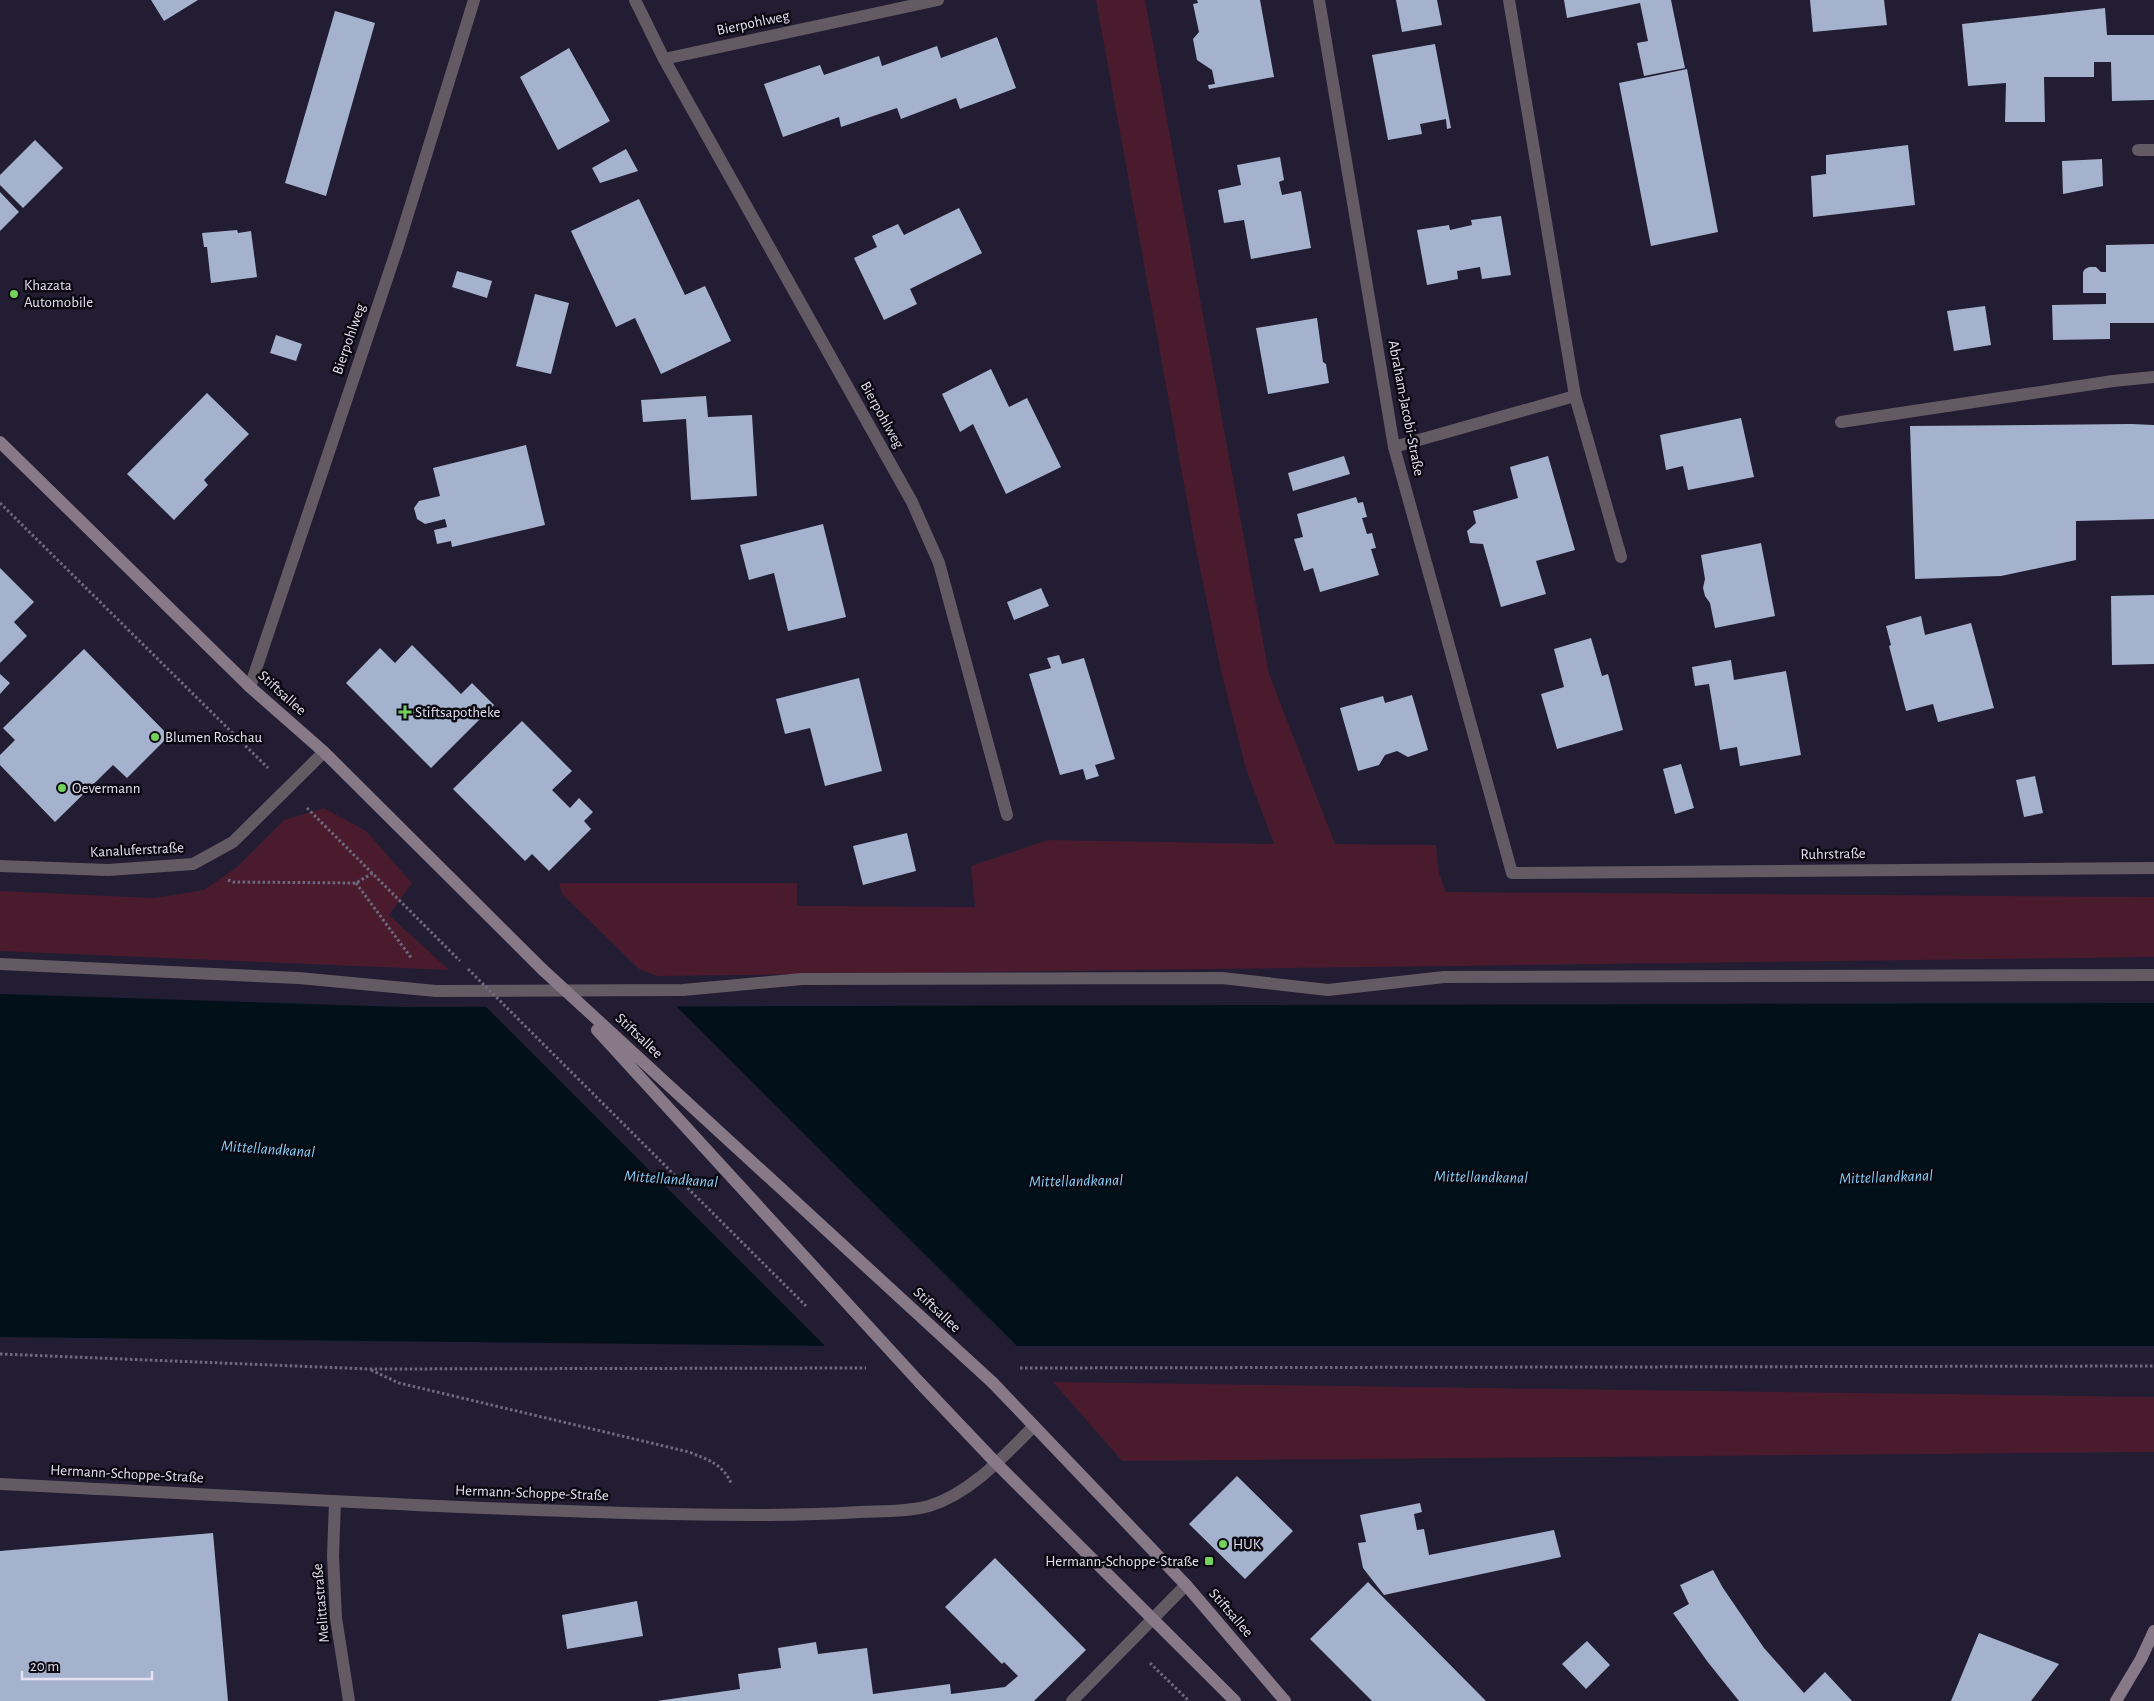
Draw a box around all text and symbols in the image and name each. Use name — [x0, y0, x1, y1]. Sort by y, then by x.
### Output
street label: Bierpohlweg — [715, 8, 791, 38]
place label: Khazata Automobile — [24, 278, 93, 310]
marker: Khazata Automobile — [8, 288, 20, 300]
street label: Bierpohlweg — [330, 301, 368, 376]
street label: Abraham-Jacobi-Straße — [1386, 339, 1427, 477]
street label: Bierpohlweg — [858, 379, 907, 452]
street label: Stiftsallee — [255, 668, 309, 718]
place label: Stiftsapotheke — [415, 705, 501, 720]
marker: Stiftsapotheke — [399, 706, 411, 718]
place label: Blumen Roschau — [165, 730, 263, 745]
marker: Blumen Roschau — [149, 731, 161, 743]
place label: Oevermann — [72, 781, 140, 796]
marker: Oevermann — [56, 782, 68, 794]
street label: Kanaluferstraße — [90, 840, 184, 860]
street label: Ruhrstraße — [1800, 846, 1866, 862]
street label: Stiftsallee — [612, 1011, 666, 1062]
water label: Mittellandkanal — [220, 1138, 316, 1160]
water label: Mittellandkanal — [1839, 1167, 1933, 1187]
water label: Mittellandkanal — [623, 1168, 719, 1190]
water label: Mittellandkanal — [1434, 1168, 1528, 1186]
water label: Mittellandkanal — [1029, 1172, 1123, 1190]
street label: Stiftsallee — [910, 1285, 964, 1336]
street label: Hermann-Schoppe-Straße — [50, 1462, 204, 1486]
street label: Hermann-Schoppe-Straße — [455, 1483, 609, 1503]
place label: HUK — [1233, 1537, 1262, 1552]
marker: HUK — [1217, 1538, 1229, 1550]
place label: Hermann-Schoppe-Straße — [1045, 1554, 1199, 1569]
marker: Hermann-Schoppe-Straße — [1203, 1555, 1215, 1567]
street label: Melittastraße — [310, 1563, 332, 1643]
street label: Stiftsallee — [1206, 1586, 1256, 1640]
scale bar — [22, 1648, 152, 1680]
text: 20 m — [30, 1659, 59, 1674]

